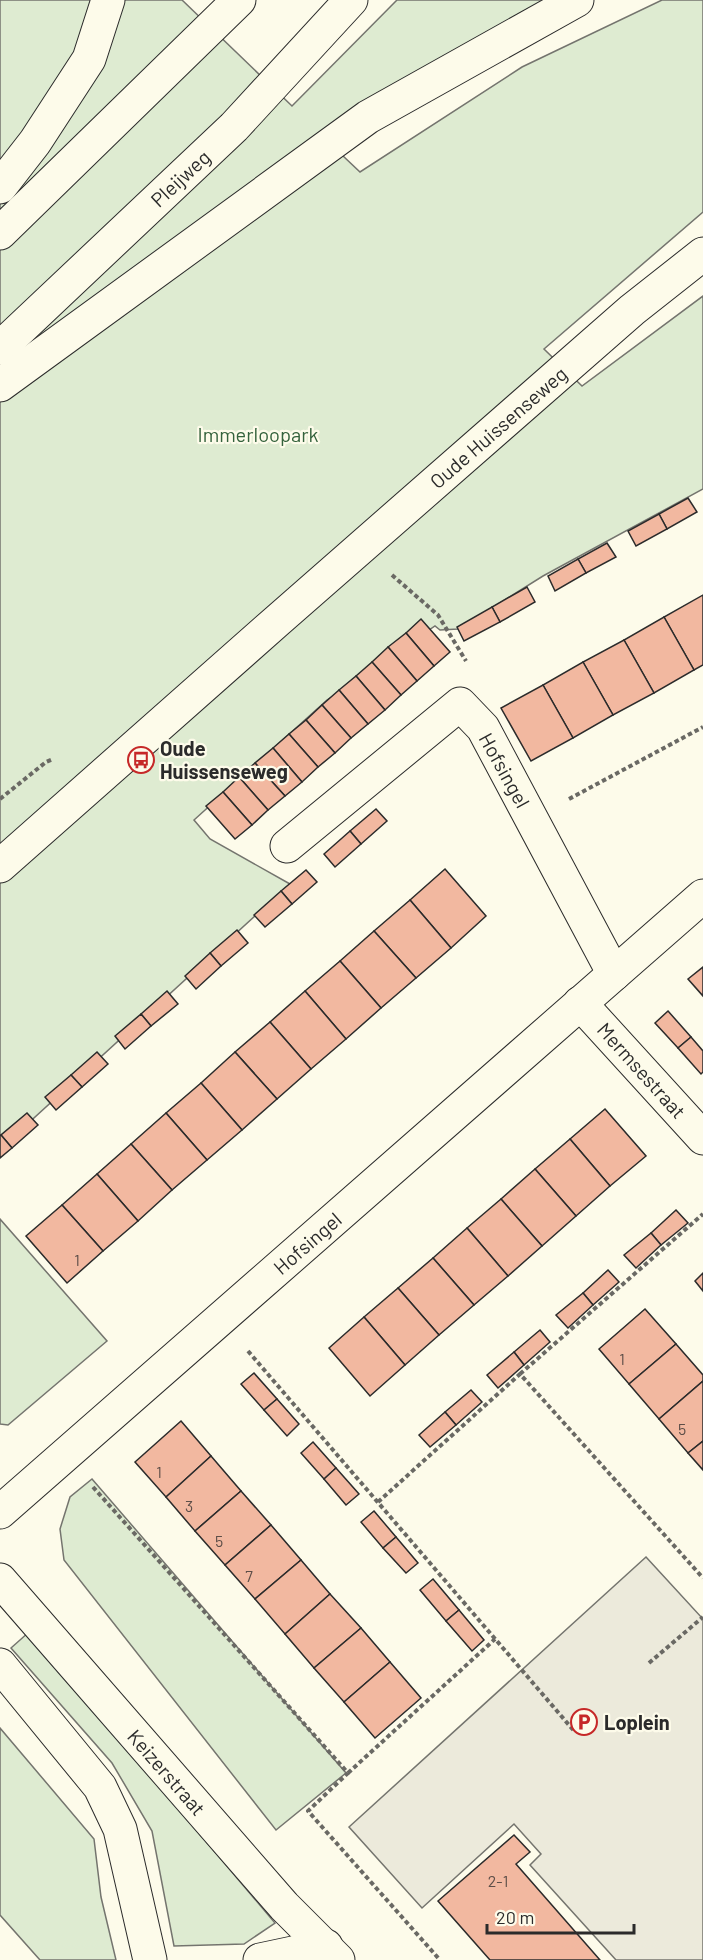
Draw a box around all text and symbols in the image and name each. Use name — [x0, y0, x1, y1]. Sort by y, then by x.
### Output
street label: Pleijweg — [145, 144, 215, 212]
street label: Oude Huissenseweg — [425, 361, 571, 493]
park label: Immerloopark — [197, 422, 319, 446]
street label: Hofsingel — [475, 728, 535, 812]
place label: Oude Huissenseweg — [160, 736, 288, 783]
bus stop icon: Oude Huissenseweg — [126, 745, 156, 775]
street label: Mermsestraat — [593, 1017, 691, 1123]
street label: Hofsingel — [268, 1207, 346, 1279]
house number: 1 — [74, 1250, 80, 1269]
house number: 1 — [619, 1349, 625, 1368]
house number: 5 — [678, 1419, 686, 1438]
house number: 1 — [156, 1462, 162, 1481]
house number: 3 — [185, 1496, 193, 1515]
house number: 5 — [215, 1531, 223, 1550]
house number: 7 — [245, 1566, 253, 1585]
parking icon: Loplein — [569, 1707, 599, 1737]
place label: Loplein — [604, 1710, 670, 1734]
street label: Keizerstraat — [123, 1724, 211, 1820]
house number: 2-1 — [488, 1871, 508, 1890]
scale bar — [487, 1897, 634, 1935]
text: 20 m — [496, 1906, 534, 1928]

